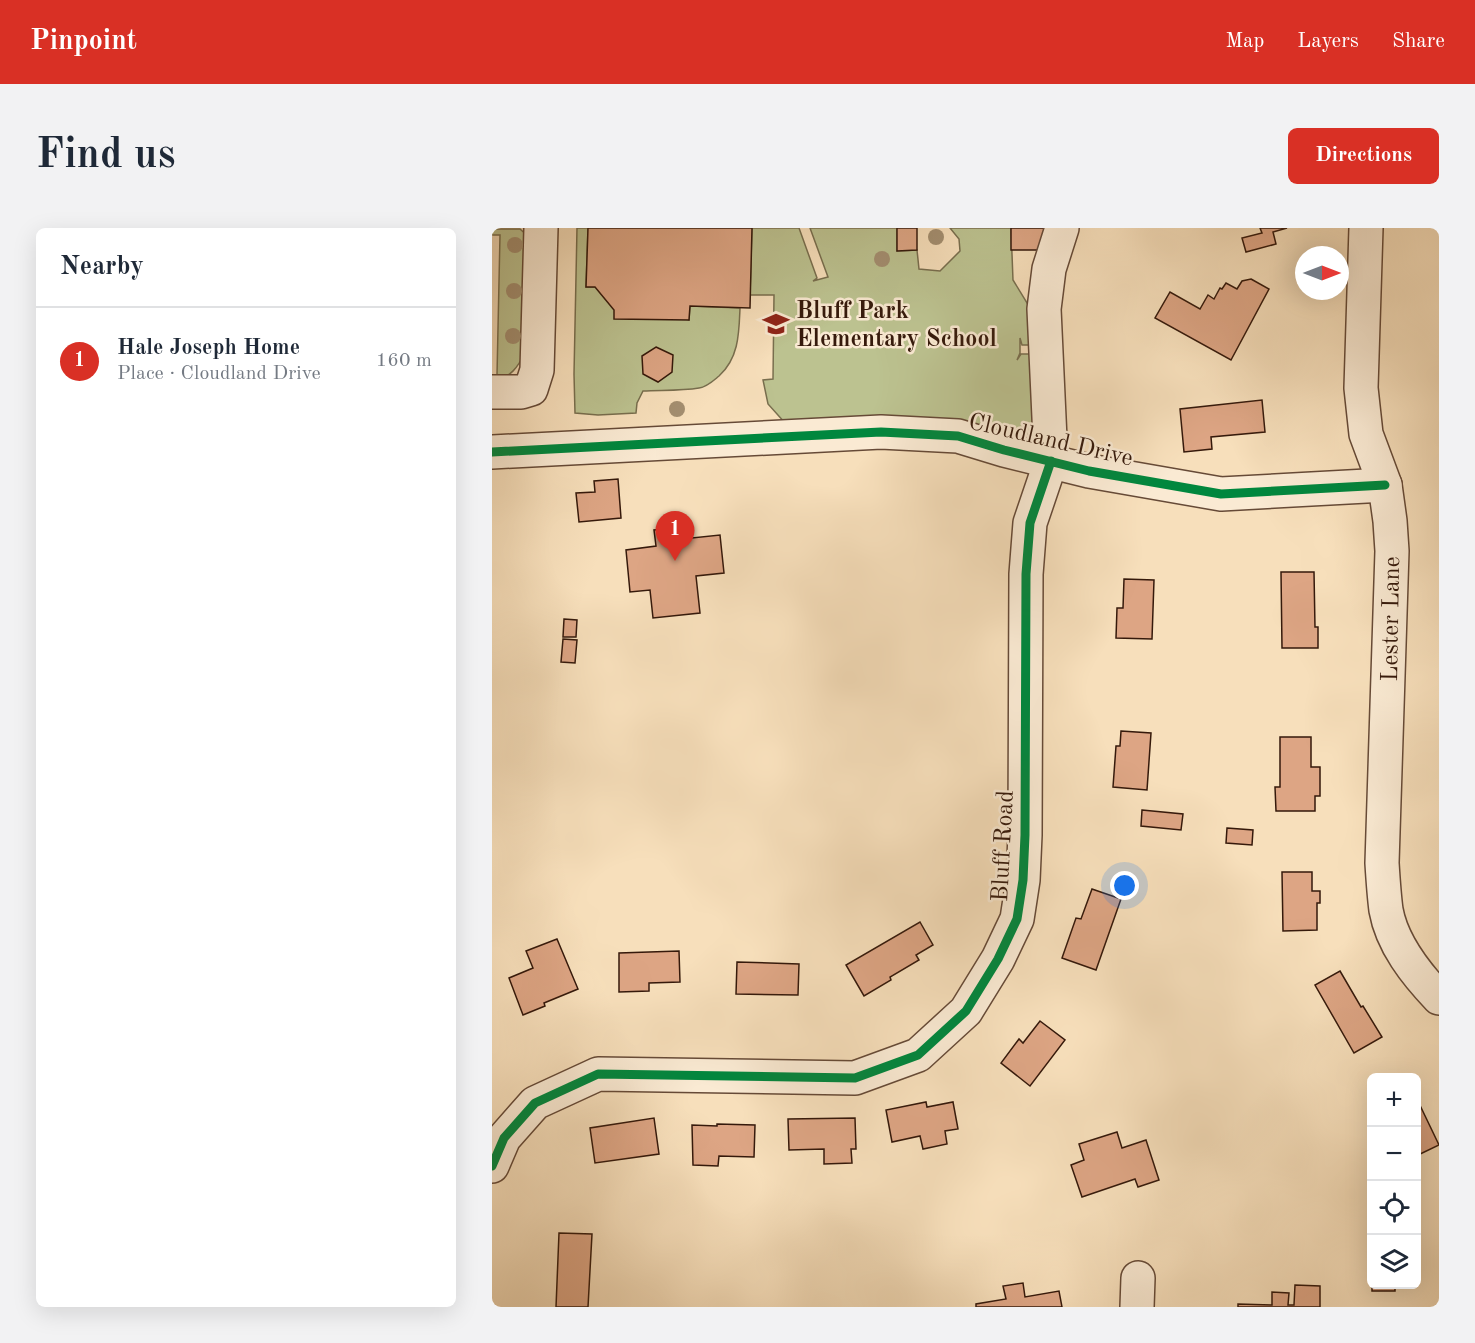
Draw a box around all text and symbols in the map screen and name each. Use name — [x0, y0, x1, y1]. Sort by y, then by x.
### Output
text: Pinpoint — [30, 28, 137, 56]
text: Map — [1225, 31, 1264, 52]
text: Layers — [1297, 31, 1359, 52]
text: Share — [1392, 31, 1445, 52]
button: Directions — [1288, 128, 1439, 184]
text: Find us — [36, 135, 175, 177]
north arrow — [1295, 246, 1349, 300]
text: Nearby — [60, 254, 144, 280]
place label: Bluff Park Elementary School — [796, 300, 997, 352]
school or university icon: Bluff Park Elementary School — [761, 309, 791, 339]
text: Hale Joseph Home — [117, 337, 300, 359]
text: 1 — [74, 351, 85, 371]
text: 160 m — [376, 351, 432, 371]
text: Place · Cloudland Drive — [117, 364, 321, 384]
street label: Cloudland Drive — [966, 410, 1135, 472]
pin: 1 — [656, 512, 694, 561]
street label: Lester Lane — [1379, 556, 1405, 682]
street label: Bluff Road — [989, 790, 1019, 903]
your location — [1110, 871, 1139, 900]
map controls — [1367, 1073, 1421, 1289]
button: + — [1367, 1073, 1421, 1127]
button: − — [1367, 1127, 1421, 1181]
button: locate — [1367, 1181, 1421, 1235]
button: layers — [1367, 1235, 1421, 1289]

